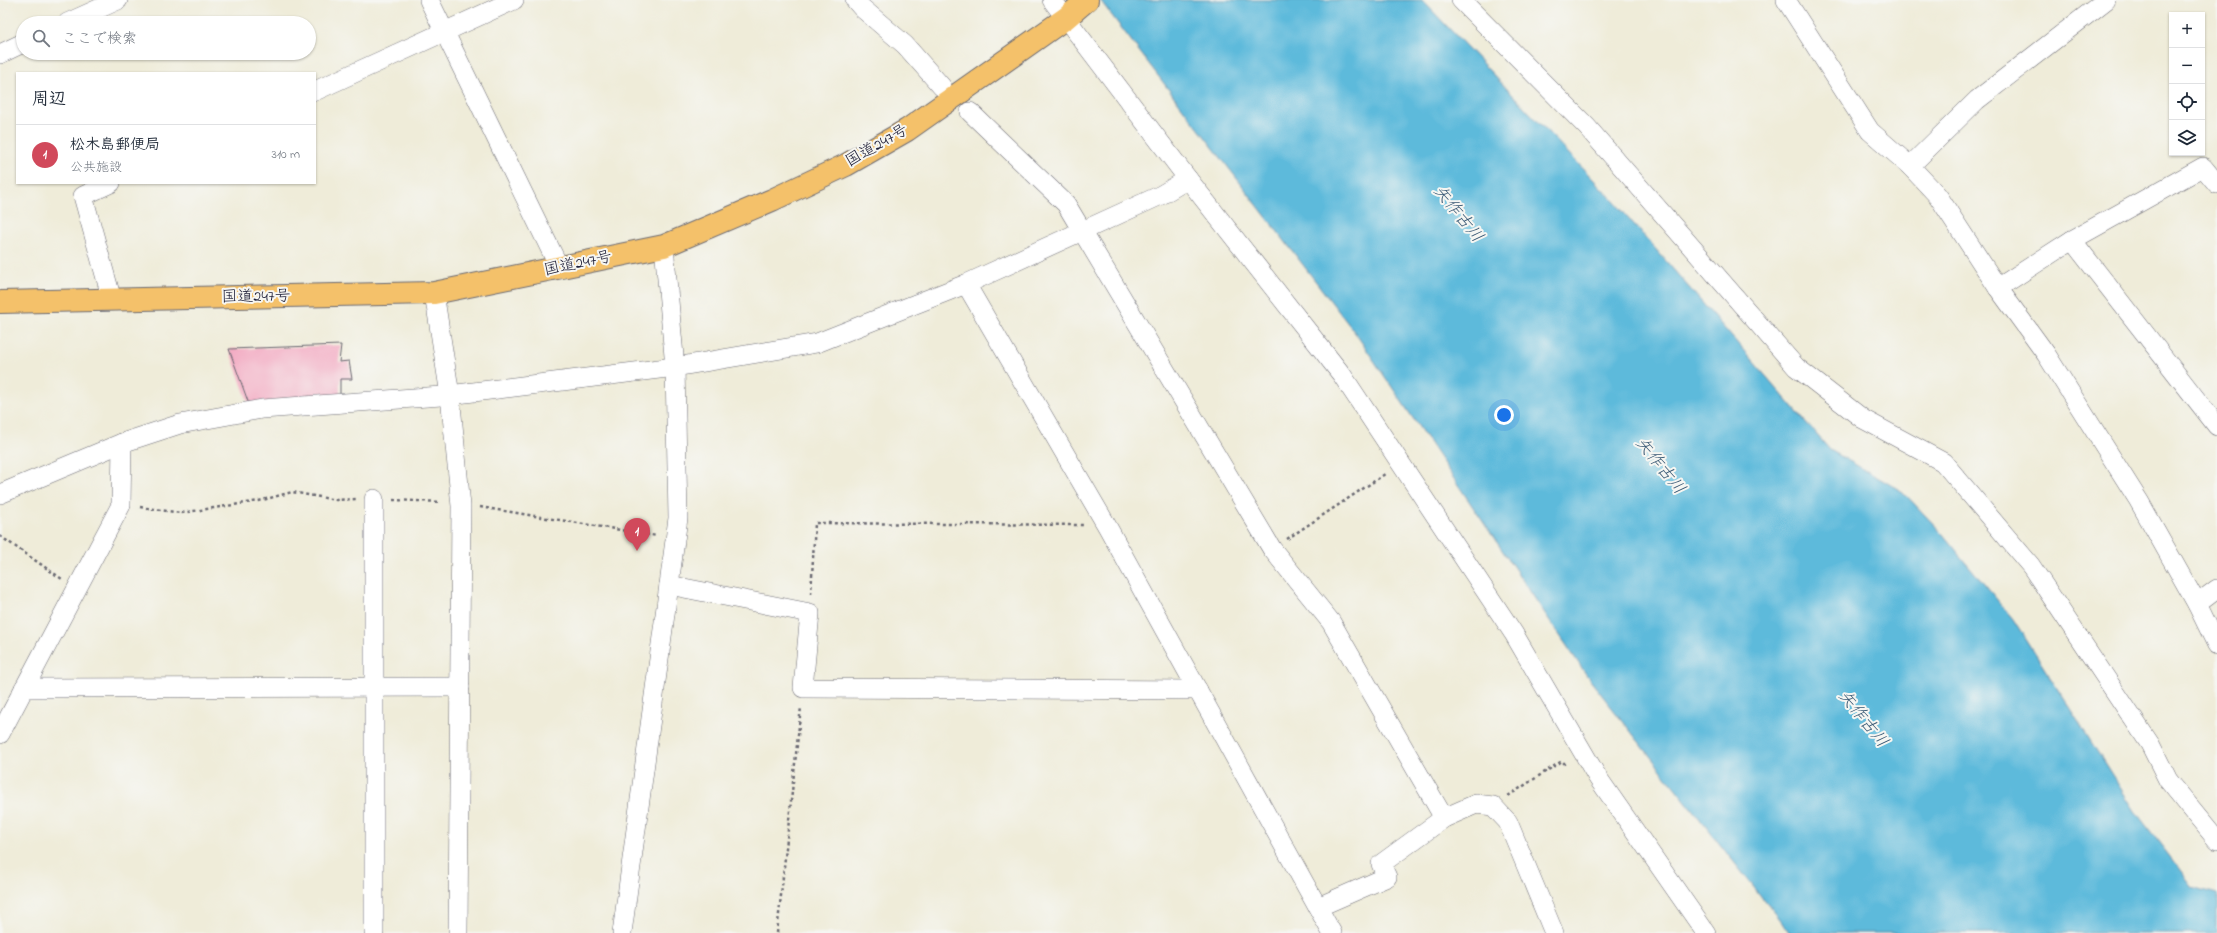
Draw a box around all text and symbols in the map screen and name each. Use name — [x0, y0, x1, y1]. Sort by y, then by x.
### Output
map controls — [2169, 12, 2205, 156]
button: + — [2169, 12, 2205, 48]
search box — [16, 16, 316, 60]
icon: search — [30, 27, 52, 49]
text: ここで検索 — [62, 28, 137, 50]
button: − — [2169, 48, 2205, 84]
button: locate — [2169, 84, 2205, 120]
text: 周辺 — [32, 87, 66, 112]
street label: 国道247号 — [841, 118, 913, 174]
button: layers — [2169, 120, 2205, 156]
text: 松木島郵便局 — [70, 134, 160, 156]
text: 1 — [43, 145, 47, 164]
text: 310 m — [272, 145, 300, 164]
text: 公共施設 — [70, 158, 122, 177]
water label: 矢作古川 — [1427, 180, 1489, 248]
street label: 国道247号 — [542, 245, 614, 283]
street label: 国道247号 — [221, 284, 291, 310]
your location — [1494, 405, 1514, 425]
water label: 矢作古川 — [1629, 432, 1691, 500]
pin: 1 — [624, 518, 650, 551]
water label: 矢作古川 — [1832, 685, 1894, 753]

